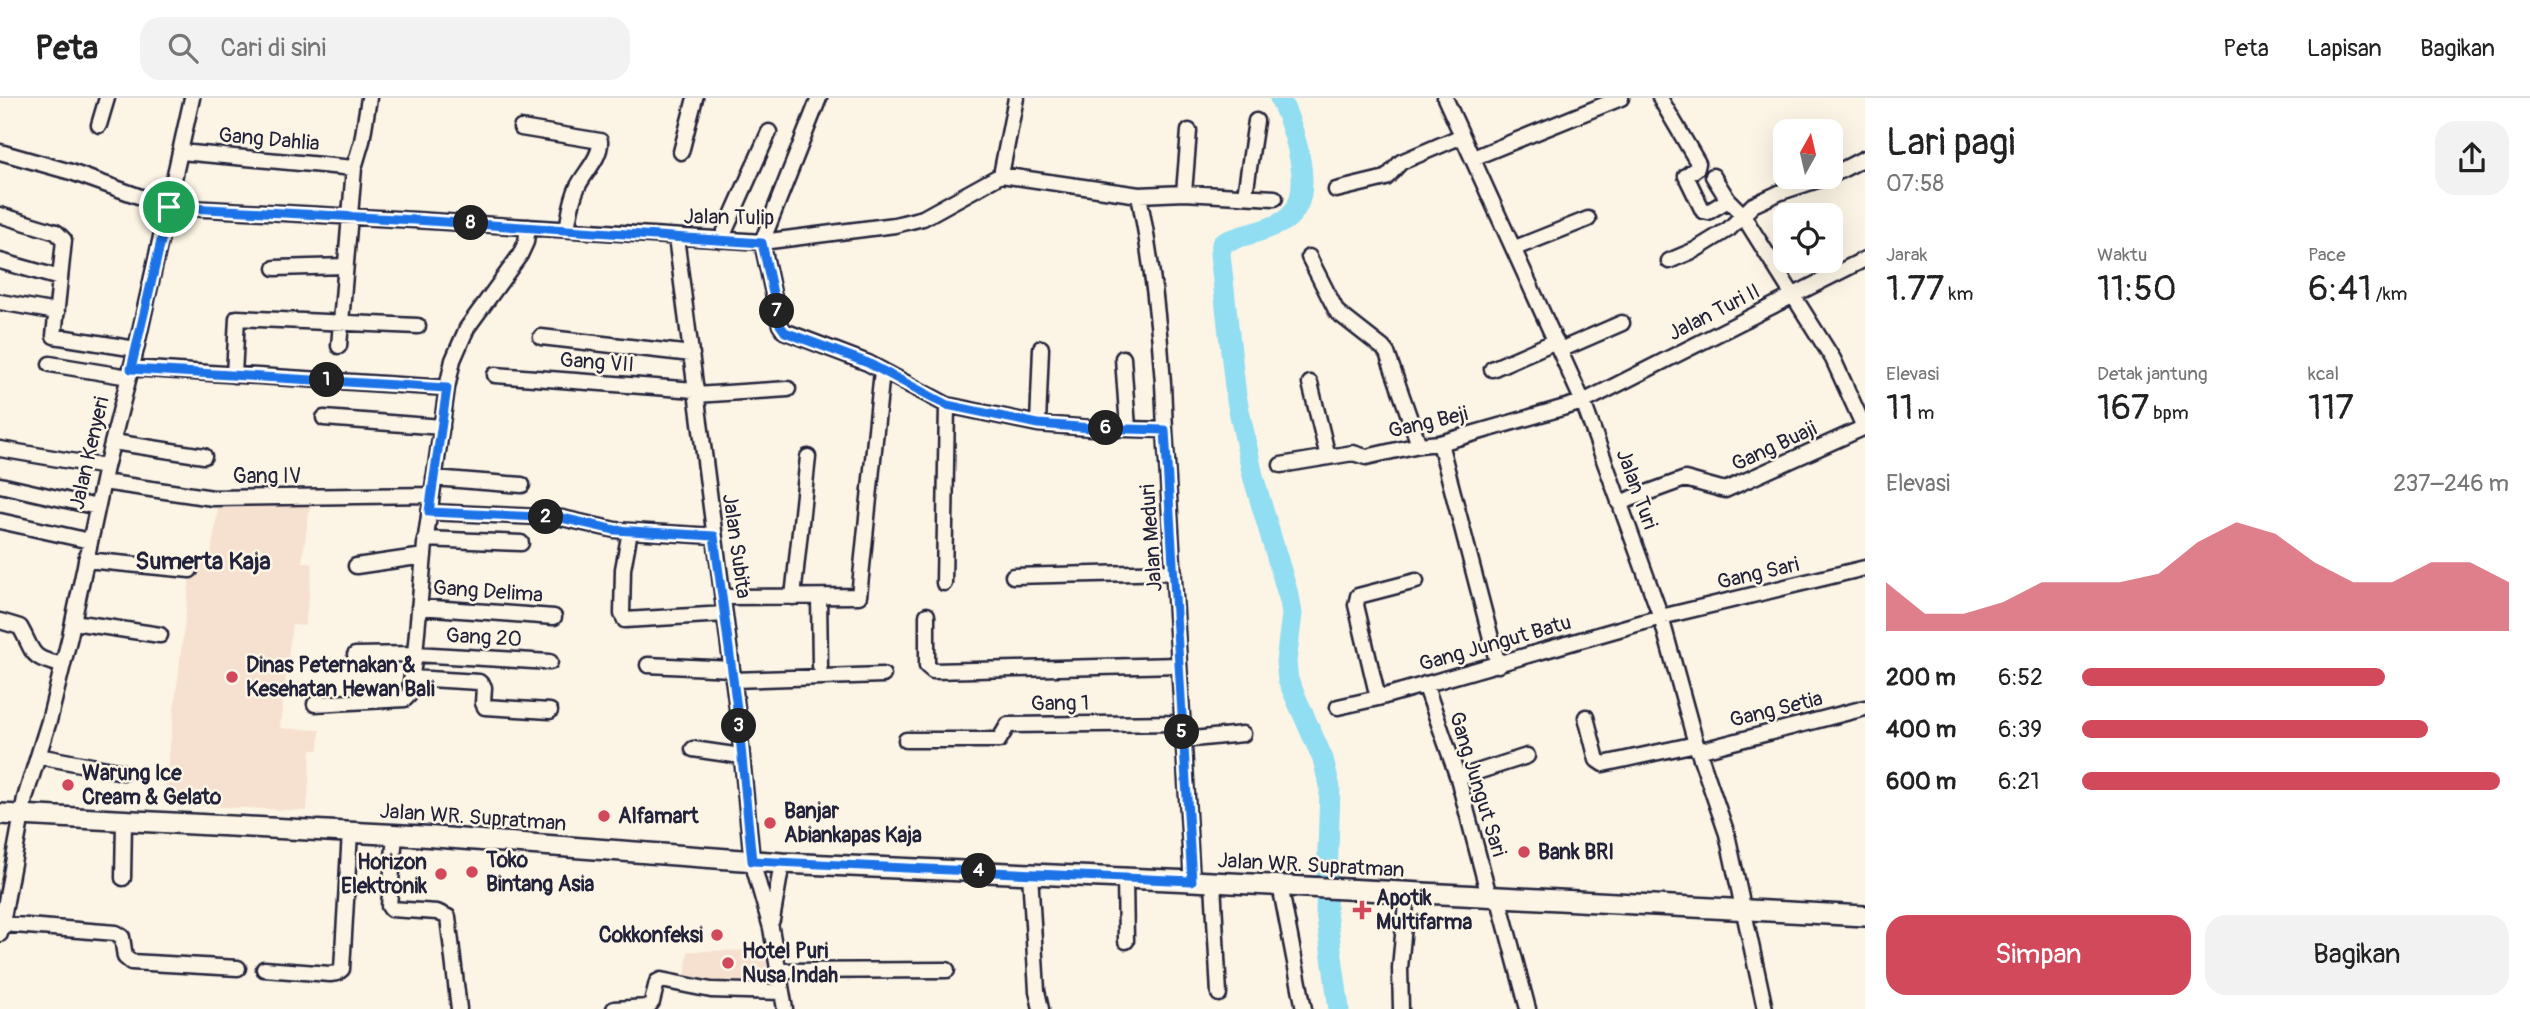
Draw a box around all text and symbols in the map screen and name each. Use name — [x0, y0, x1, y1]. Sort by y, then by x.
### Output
search box — [140, 17, 630, 80]
text: Peta — [35, 28, 98, 69]
icon: search — [164, 29, 202, 67]
text: Cari di sini — [220, 32, 326, 64]
text: Peta — [2223, 34, 2269, 63]
text: Lapisan — [2307, 34, 2382, 63]
text: Bagikan — [2420, 34, 2495, 63]
north arrow — [1773, 119, 1843, 189]
map controls — [1773, 119, 1843, 273]
text: Lari pagi — [1886, 119, 2015, 167]
button: share — [2435, 121, 2509, 195]
street label: Gang Dahlia — [217, 122, 321, 157]
text: 07:58 — [1886, 169, 1944, 198]
pin — [139, 177, 199, 237]
icon: arrive — [150, 188, 188, 226]
street label: Jalan Tulip — [683, 203, 775, 232]
button: locate — [1773, 203, 1843, 273]
pin: 8 — [454, 206, 489, 240]
text: 8 — [466, 210, 475, 234]
text: Jarak — [1886, 243, 1927, 267]
text: Waktu — [2097, 243, 2147, 267]
text: Pace — [2308, 243, 2346, 267]
text: 1.77 — [1886, 267, 1944, 311]
text: 11:50 — [2097, 267, 2177, 311]
text: 6:41 — [2308, 267, 2372, 311]
street label: Jalan Turi II — [1664, 278, 1765, 347]
text: km — [1944, 282, 1973, 306]
text: /km — [2372, 282, 2407, 306]
pin: 7 — [760, 294, 794, 328]
text: 7 — [771, 298, 782, 322]
street label: Gang VII — [559, 346, 635, 379]
pin: 1 — [310, 362, 344, 398]
text: Elevasi — [1886, 362, 1939, 386]
text: Detak jantung — [2097, 362, 2208, 386]
text: kcal — [2308, 362, 2339, 386]
text: 1 — [323, 367, 330, 391]
text: 11 — [1886, 386, 1913, 430]
text: 167 — [2097, 386, 2149, 430]
text: 117 — [2308, 386, 2354, 430]
street label: Jalan Kenyeri — [63, 394, 116, 512]
street label: Gang Beji — [1386, 400, 1471, 445]
text: m — [1913, 401, 1934, 425]
text: bpm — [2149, 401, 2189, 425]
pin: 6 — [1088, 410, 1124, 446]
text: 6 — [1100, 415, 1111, 439]
street label: Gang Buaji — [1727, 415, 1821, 478]
street label: Jalan Turi — [1610, 445, 1664, 533]
street label: Gang IV — [233, 463, 301, 490]
text: Elevasi — [1886, 469, 1950, 498]
text: 237–246 m — [2393, 469, 2509, 498]
street label: Jalan Meduri — [1134, 483, 1169, 593]
street label: Jalan Subita — [716, 492, 757, 600]
pin: 2 — [528, 500, 564, 534]
text: 2 — [540, 504, 551, 528]
district label: Sumerta Kaja — [135, 547, 271, 576]
street label: Gang Sari — [1714, 551, 1802, 596]
street label: Gang Delima — [432, 574, 544, 609]
street label: Gang Jungut Batu — [1416, 609, 1574, 678]
street label: Gang 20 — [445, 622, 523, 653]
place label: Dinas Peternakan & Kesehatan Hewan Bali — [246, 652, 435, 703]
text: 200 m — [1886, 663, 1956, 692]
text: 6:52 — [1998, 663, 2043, 692]
marker: Dinas Peternakan & Kesehatan Hewan Bali — [224, 669, 240, 685]
street label: Gang Setia — [1727, 685, 1825, 734]
street label: Gang 1 — [1031, 689, 1089, 718]
pin: 3 — [722, 708, 756, 744]
street label: Gang Jungut Sari — [1443, 708, 1512, 860]
text: 3 — [733, 713, 744, 737]
pin: 5 — [1164, 714, 1200, 750]
text: 400 m — [1886, 715, 1956, 744]
text: 6:39 — [1998, 715, 2042, 744]
text: 5 — [1176, 719, 1187, 743]
place label: Warung Ice Cream & Gelato — [82, 760, 222, 811]
text: 600 m — [1886, 767, 1956, 796]
text: 6:21 — [1998, 767, 2039, 796]
marker: Warung Ice Cream & Gelato — [60, 777, 76, 793]
street label: Jalan WR. Supratman — [379, 798, 567, 837]
place label: Banjar Abiankapas Kaja — [784, 798, 922, 849]
place label: Alfamart — [618, 803, 699, 830]
marker: Alfamart — [596, 808, 612, 824]
marker: Banjar Abiankapas Kaja — [762, 815, 778, 831]
place label: Bank BRI — [1538, 839, 1614, 866]
marker: Bank BRI — [1516, 844, 1532, 860]
place label: Toko Bintang Asia — [485, 847, 594, 898]
street label: Jalan WR. Supratman — [1217, 847, 1405, 884]
place label: Horizon Elektronik — [341, 849, 427, 900]
pin: 4 — [962, 854, 996, 888]
text: 4 — [973, 858, 984, 882]
marker: Toko Bintang Asia — [464, 864, 480, 880]
marker: Horizon Elektronik — [433, 866, 449, 882]
place label: Apotik Multifarma — [1376, 885, 1472, 936]
marker: Apotik Multifarma — [1354, 902, 1370, 918]
button: Simpan — [1886, 915, 2191, 995]
button: Bagikan — [2205, 915, 2509, 995]
place label: Cokkonfeksi — [599, 922, 703, 949]
marker: Cokkonfeksi — [709, 927, 725, 943]
place label: Hotel Puri Nusa Indah — [742, 938, 838, 989]
marker: Hotel Puri Nusa Indah — [720, 955, 736, 971]

